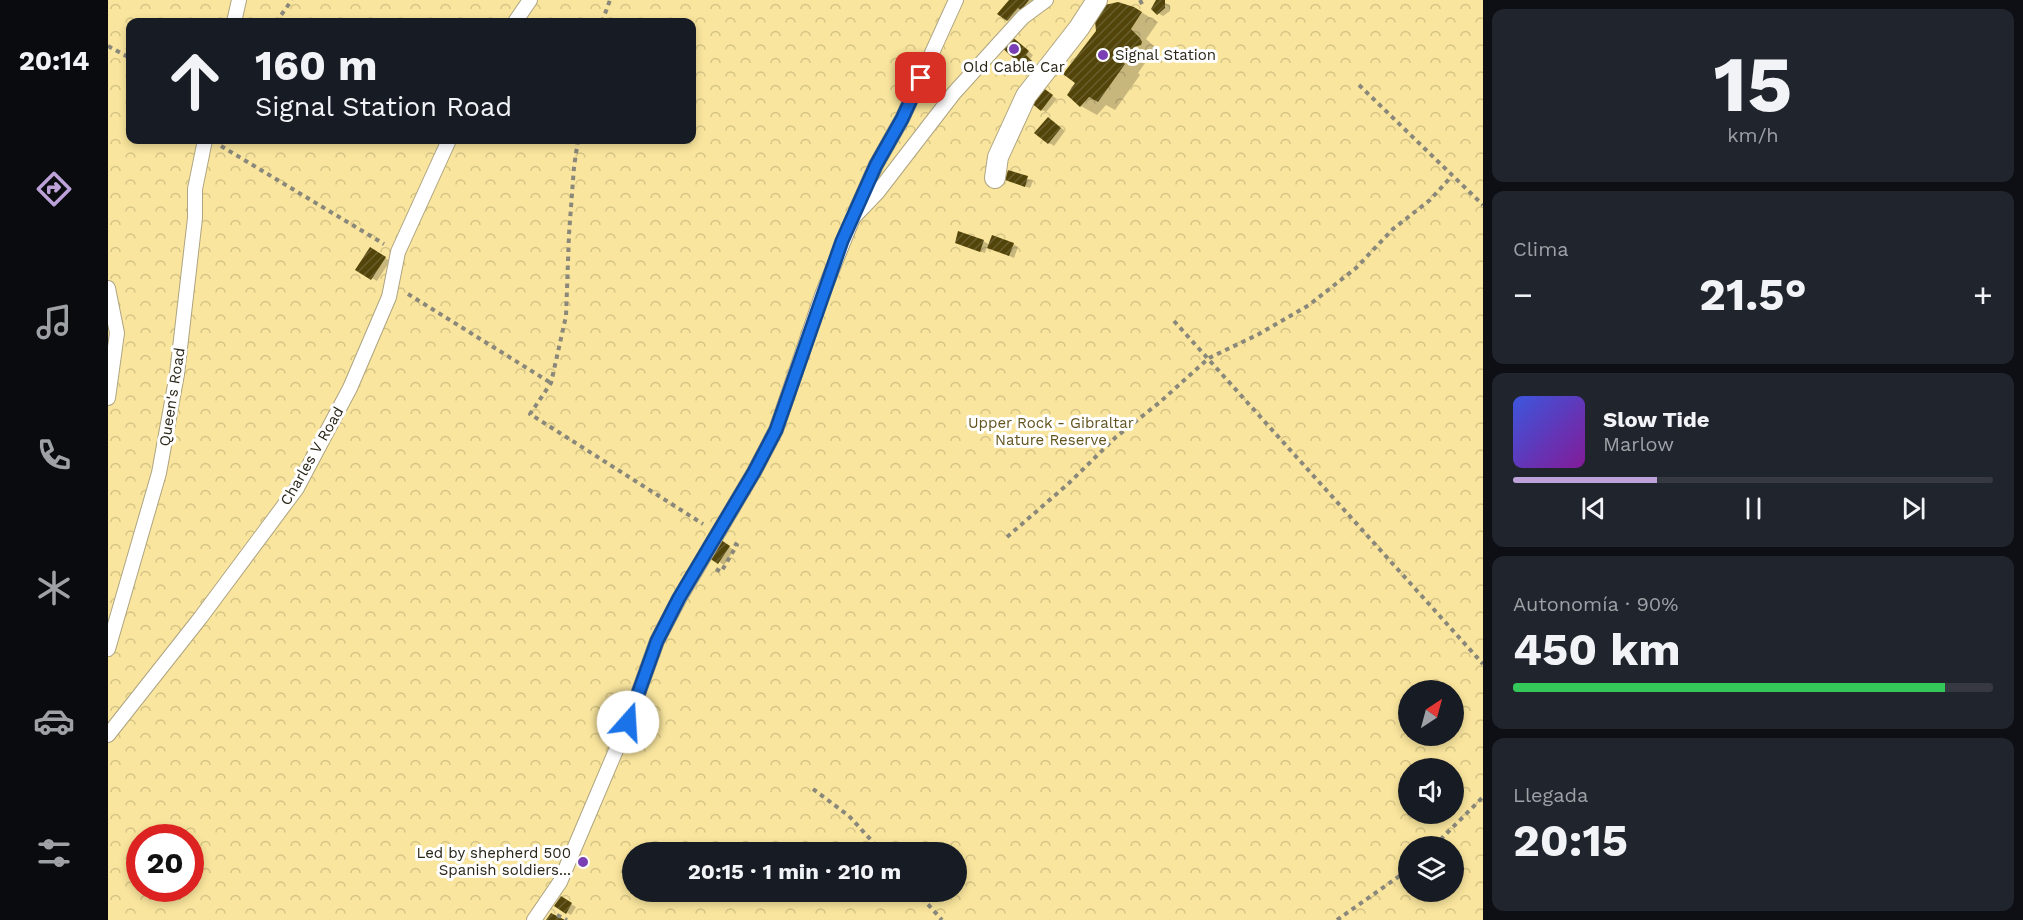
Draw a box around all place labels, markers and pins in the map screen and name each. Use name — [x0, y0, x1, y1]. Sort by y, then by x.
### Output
marker: Old Cable Car — [1007, 42, 1021, 56]
place label: Signal Station — [1115, 46, 1216, 64]
marker: Signal Station — [1096, 48, 1110, 62]
pin — [895, 52, 946, 103]
place label: Old Cable Car — [963, 58, 1065, 76]
place label: Led by shepherd 500 Spanish soldiers... — [416, 844, 571, 879]
marker: Led by shepherd 500 Spanish soldiers... — [576, 855, 590, 869]

